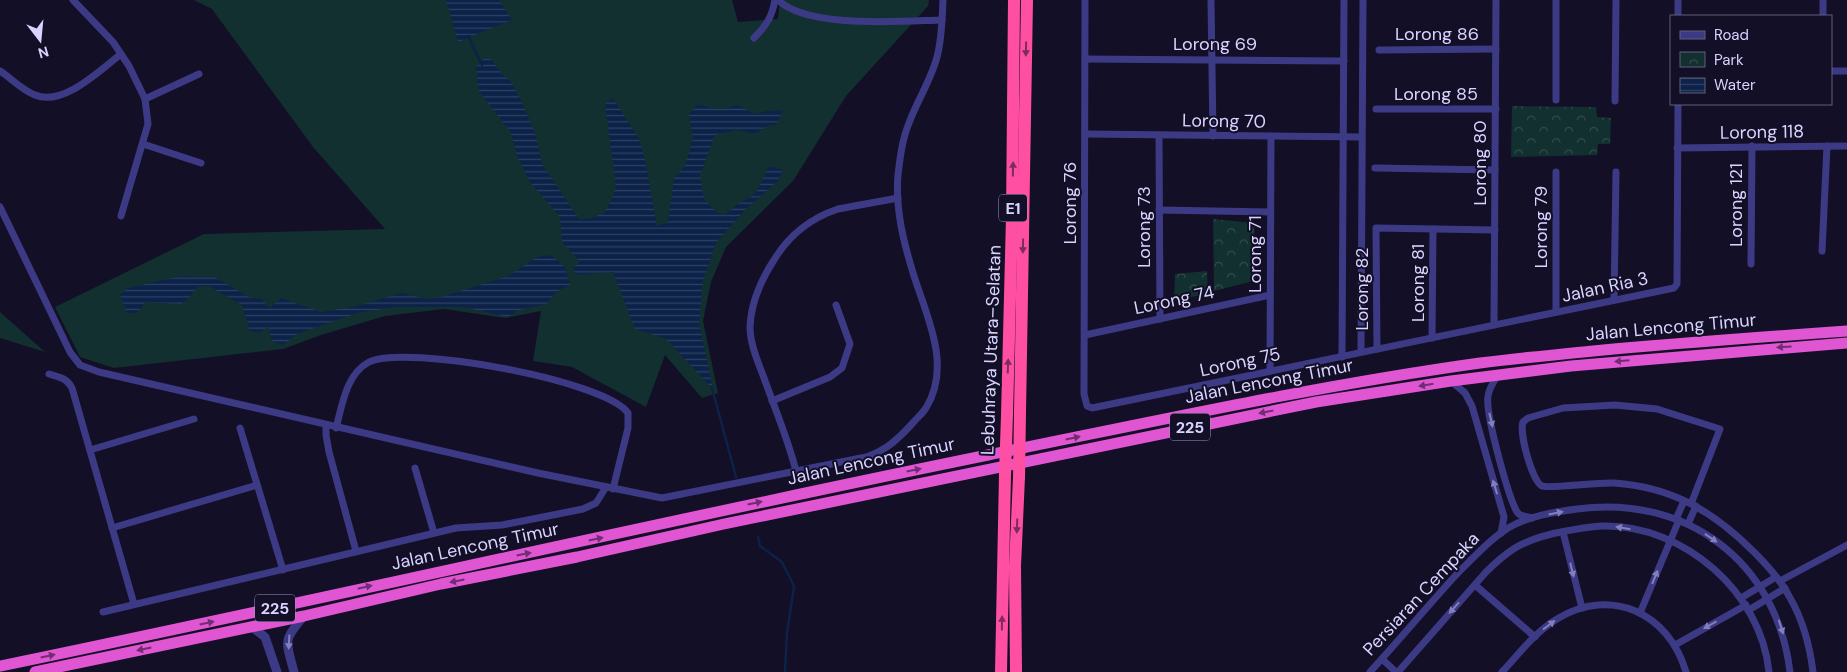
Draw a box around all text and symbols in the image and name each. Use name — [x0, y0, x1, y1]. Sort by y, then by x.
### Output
north arrow — [15, 15, 65, 65]
legend — [1670, 15, 1832, 105]
street label: Lorong 86 — [1395, 22, 1479, 46]
text: Road — [1714, 25, 1749, 45]
street label: Lorong 69 — [1173, 32, 1257, 56]
one-way arrow — [1022, 41, 1030, 57]
text: N — [36, 42, 51, 63]
text: Park — [1714, 50, 1744, 70]
text: Water — [1714, 75, 1756, 95]
street label: Lorong 85 — [1394, 82, 1478, 106]
street label: Lorong 70 — [1182, 108, 1266, 134]
street label: Lorong 118 — [1720, 119, 1804, 145]
street label: Lorong 80 — [1468, 120, 1492, 206]
one-way arrow — [1009, 161, 1017, 177]
street label: Lorong 76 — [1058, 162, 1082, 244]
street label: Lorong 121 — [1724, 163, 1748, 247]
street label: Lorong 73 — [1132, 186, 1156, 268]
street label: Lorong 79 — [1529, 186, 1553, 268]
road number: E1 — [999, 194, 1027, 222]
street label: Lorong 71 — [1243, 215, 1267, 293]
one-way arrow — [1019, 238, 1027, 254]
street label: Lorong 81 — [1406, 244, 1430, 322]
street label: Lebuhraya Utara–Selatan — [975, 245, 1007, 455]
street label: Lorong 82 — [1350, 248, 1374, 330]
street label: Jalan Ria 3 — [1559, 266, 1651, 308]
street label: Lorong 74 — [1132, 280, 1216, 320]
street label: Jalan Lencong Timur — [1585, 308, 1758, 346]
street label: Lorong 75 — [1197, 342, 1283, 382]
one-way arrow — [1776, 344, 1792, 352]
street label: Jalan Lencong Timur — [1183, 353, 1356, 409]
one-way arrow — [1004, 358, 1012, 374]
one-way arrow — [1614, 358, 1630, 366]
one-way arrow — [1417, 381, 1433, 389]
one-way arrow — [1258, 408, 1273, 416]
one-way arrow — [1487, 413, 1495, 428]
road number: 225 — [1170, 414, 1210, 441]
street label: Jalan Lencong Timur — [785, 431, 957, 491]
one-way arrow — [1066, 433, 1082, 441]
one-way arrow — [907, 466, 922, 474]
one-way arrow — [1491, 479, 1499, 494]
one-way arrow — [748, 499, 764, 507]
one-way arrow — [1548, 508, 1564, 516]
street label: Jalan Lencong Timur — [389, 516, 561, 576]
one-way arrow — [1012, 518, 1020, 534]
one-way arrow — [1615, 524, 1631, 532]
street label: Persiaran Cempaka — [1357, 527, 1485, 661]
one-way arrow — [1704, 533, 1718, 543]
one-way arrow — [589, 535, 604, 543]
one-way arrow — [517, 550, 532, 558]
one-way arrow — [1569, 562, 1577, 577]
one-way arrow — [1651, 570, 1659, 584]
one-way arrow — [449, 577, 464, 585]
one-way arrow — [358, 583, 373, 591]
road number: 225 — [255, 594, 295, 622]
one-way arrow — [1448, 602, 1460, 614]
one-way arrow — [998, 615, 1006, 631]
one-way arrow — [199, 618, 215, 626]
one-way arrow — [1542, 620, 1556, 630]
one-way arrow — [1778, 620, 1785, 635]
one-way arrow — [1703, 621, 1718, 629]
one-way arrow — [285, 634, 293, 650]
one-way arrow — [137, 645, 152, 653]
one-way arrow — [40, 652, 55, 660]

